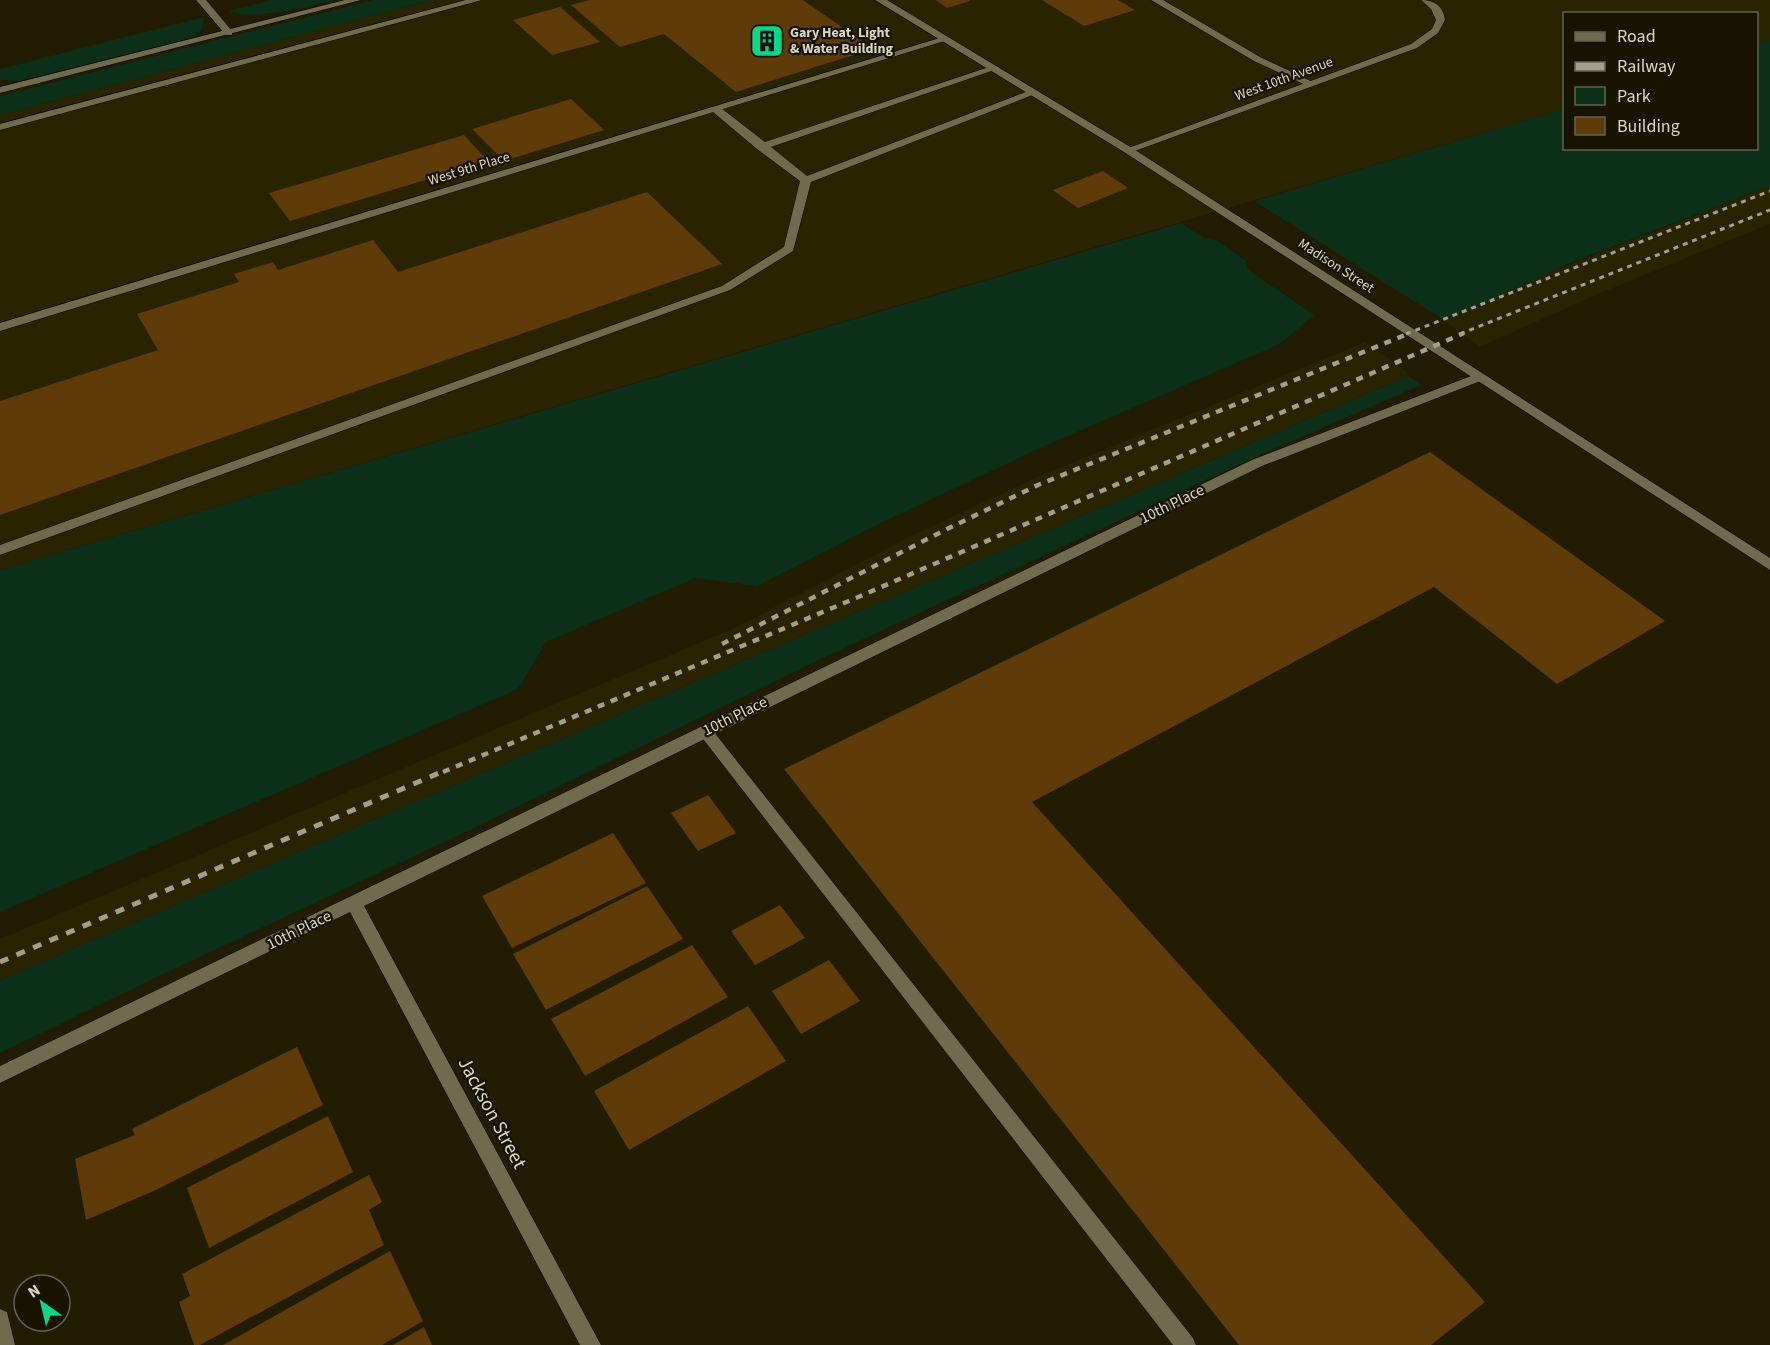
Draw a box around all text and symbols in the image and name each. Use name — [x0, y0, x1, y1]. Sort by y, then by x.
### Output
legend — [1563, 12, 1758, 150]
building icon: Gary Heat, Light & Water Building — [749, 23, 785, 59]
place label: Gary Heat, Light & Water Building — [790, 23, 893, 59]
text: Road — [1617, 24, 1656, 49]
street label: West 10th Avenue — [1232, 52, 1336, 106]
text: Railway — [1617, 54, 1676, 79]
text: Park — [1617, 84, 1651, 109]
text: Building — [1617, 114, 1680, 139]
street label: West 9th Place — [426, 147, 512, 191]
street label: Madison Street — [1294, 234, 1378, 298]
street label: 10th Place — [1136, 479, 1208, 529]
street label: 10th Place — [699, 691, 771, 741]
street label: 10th Place — [263, 905, 335, 955]
street label: Jackson Street — [451, 1052, 533, 1174]
north arrow — [12, 1273, 72, 1333]
text: N — [24, 1279, 45, 1303]

